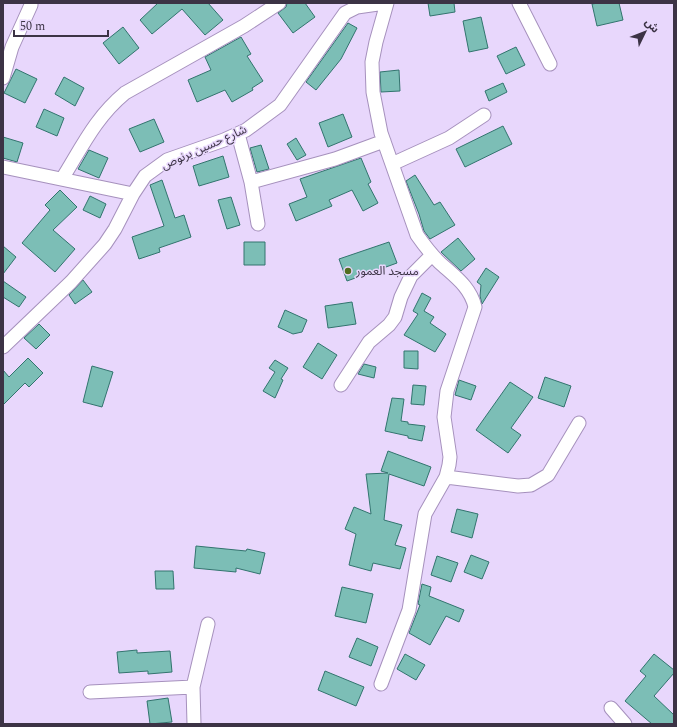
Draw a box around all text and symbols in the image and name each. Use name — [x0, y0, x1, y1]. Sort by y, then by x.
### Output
scale bar — [14, 12, 108, 38]
north arrow — [625, 12, 665, 52]
text: ش — [641, 14, 663, 37]
text: 50 m — [20, 17, 45, 36]
street label: شارع حسين برنوص — [158, 120, 250, 175]
place label: مسجد العمور — [355, 262, 419, 281]
marker: مسجد العمور — [343, 266, 353, 276]

